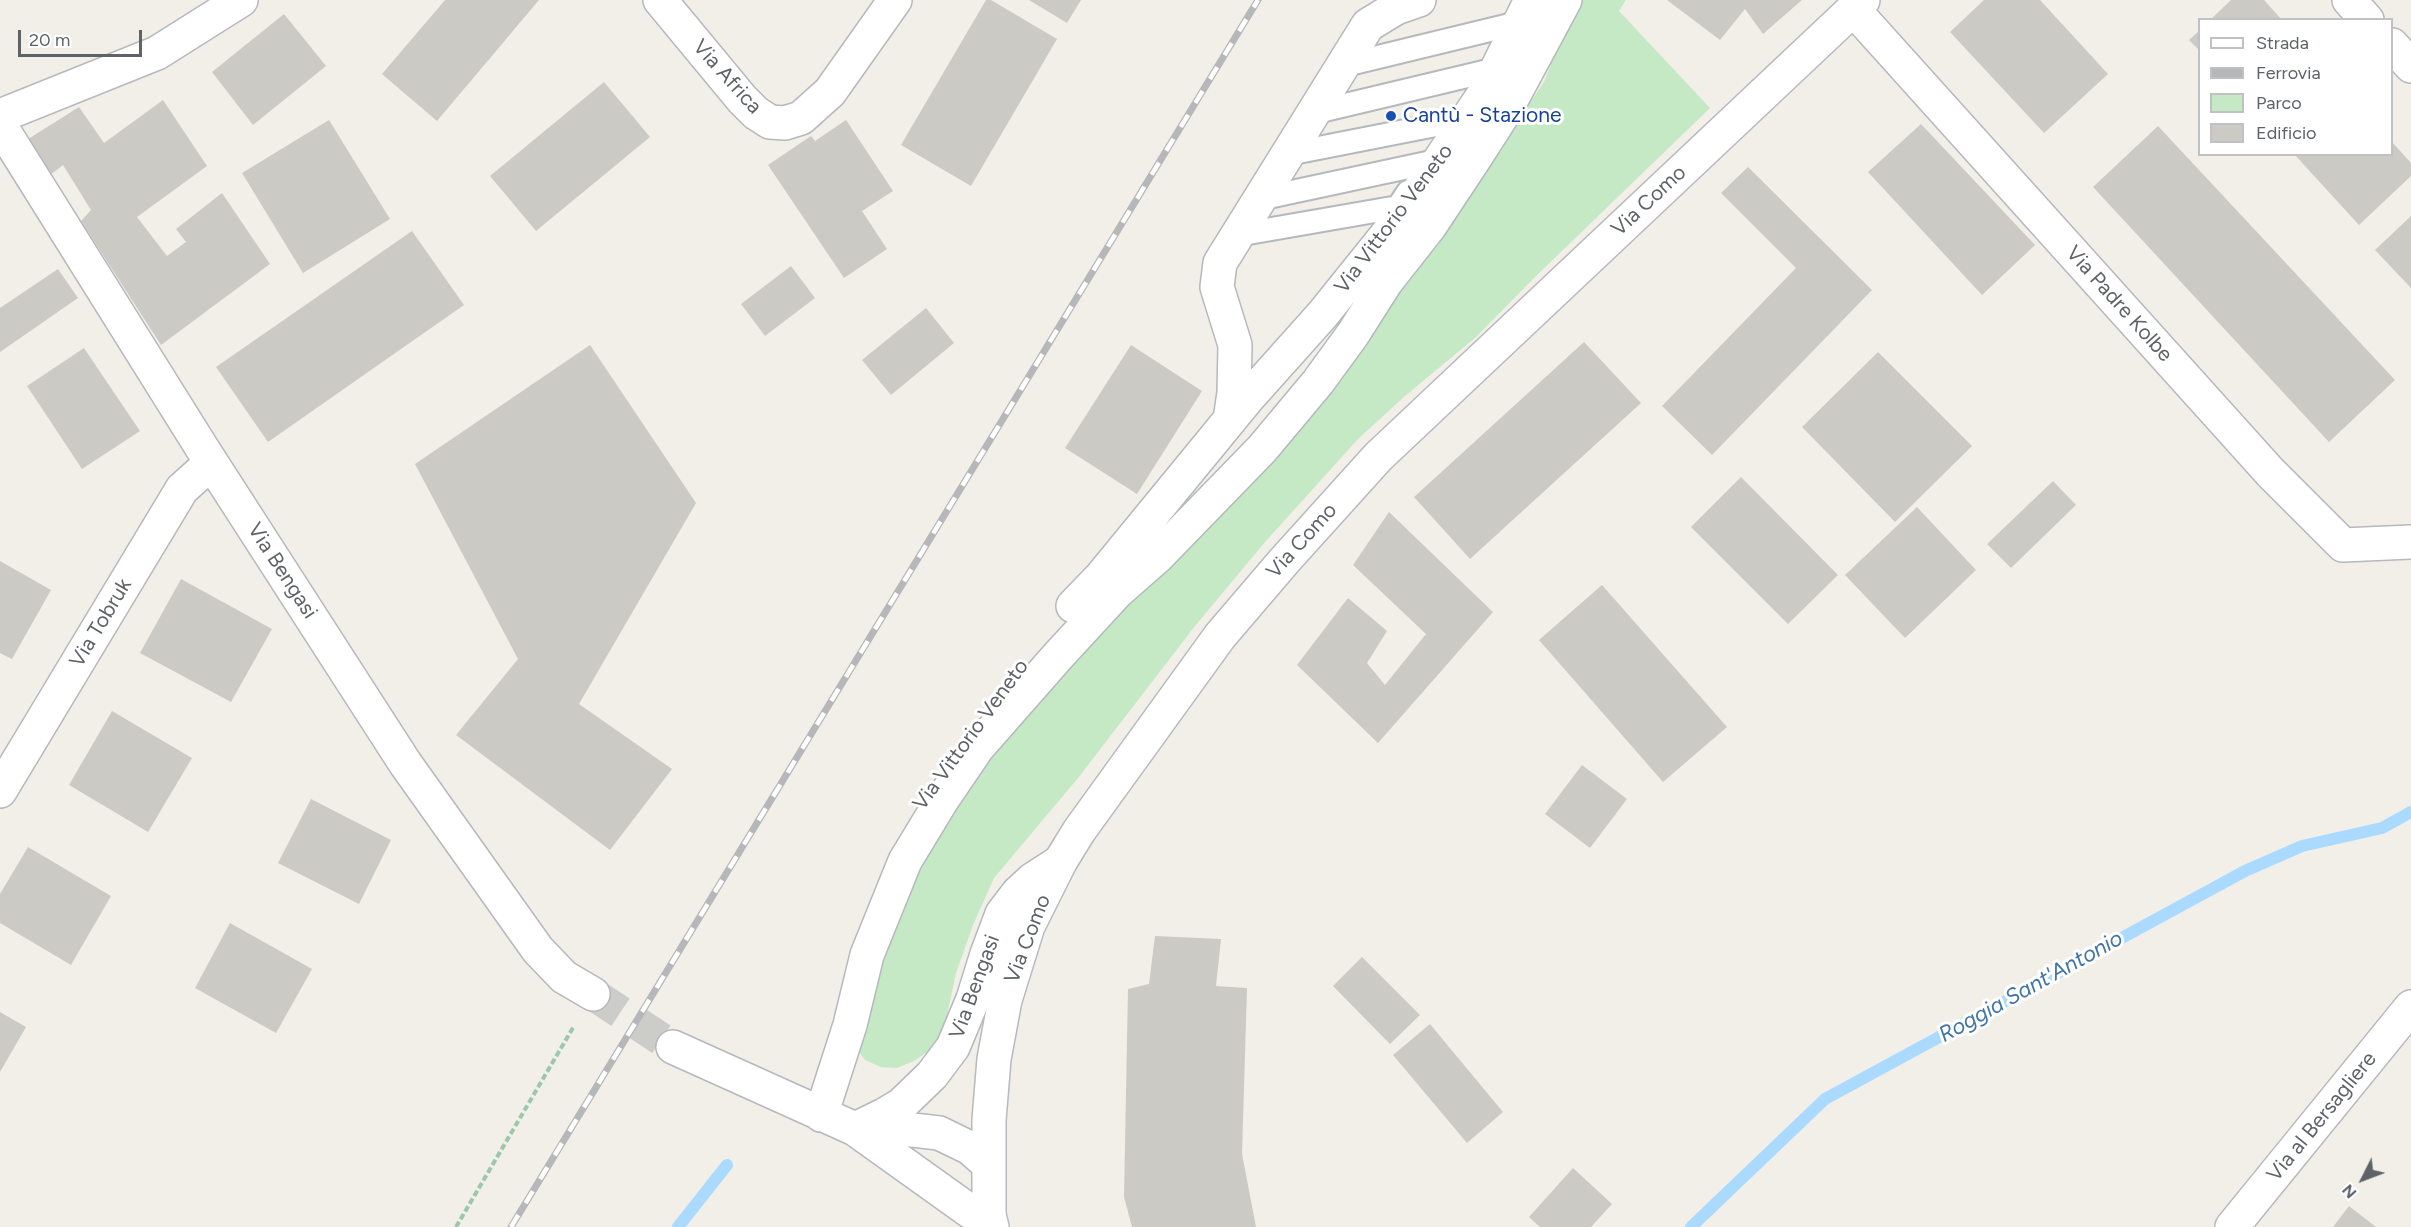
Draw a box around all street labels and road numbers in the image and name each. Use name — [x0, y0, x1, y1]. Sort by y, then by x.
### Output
street label: Via Africa — [687, 35, 767, 119]
street label: Via Vittorio Veneto — [1330, 139, 1458, 299]
street label: Via Como — [1607, 160, 1691, 242]
street label: Via Padre Kolbe — [2060, 241, 2178, 367]
street label: Via Como — [1262, 498, 1342, 584]
street label: Via Bengasi — [242, 518, 322, 624]
street label: Via Tobruk — [65, 574, 137, 672]
street label: Via Vittorio Veneto — [908, 655, 1034, 815]
street label: Via Como — [1000, 891, 1056, 987]
street label: Via Bengasi — [945, 931, 1005, 1043]
street label: Via al Bersagliere — [2262, 1047, 2382, 1187]

